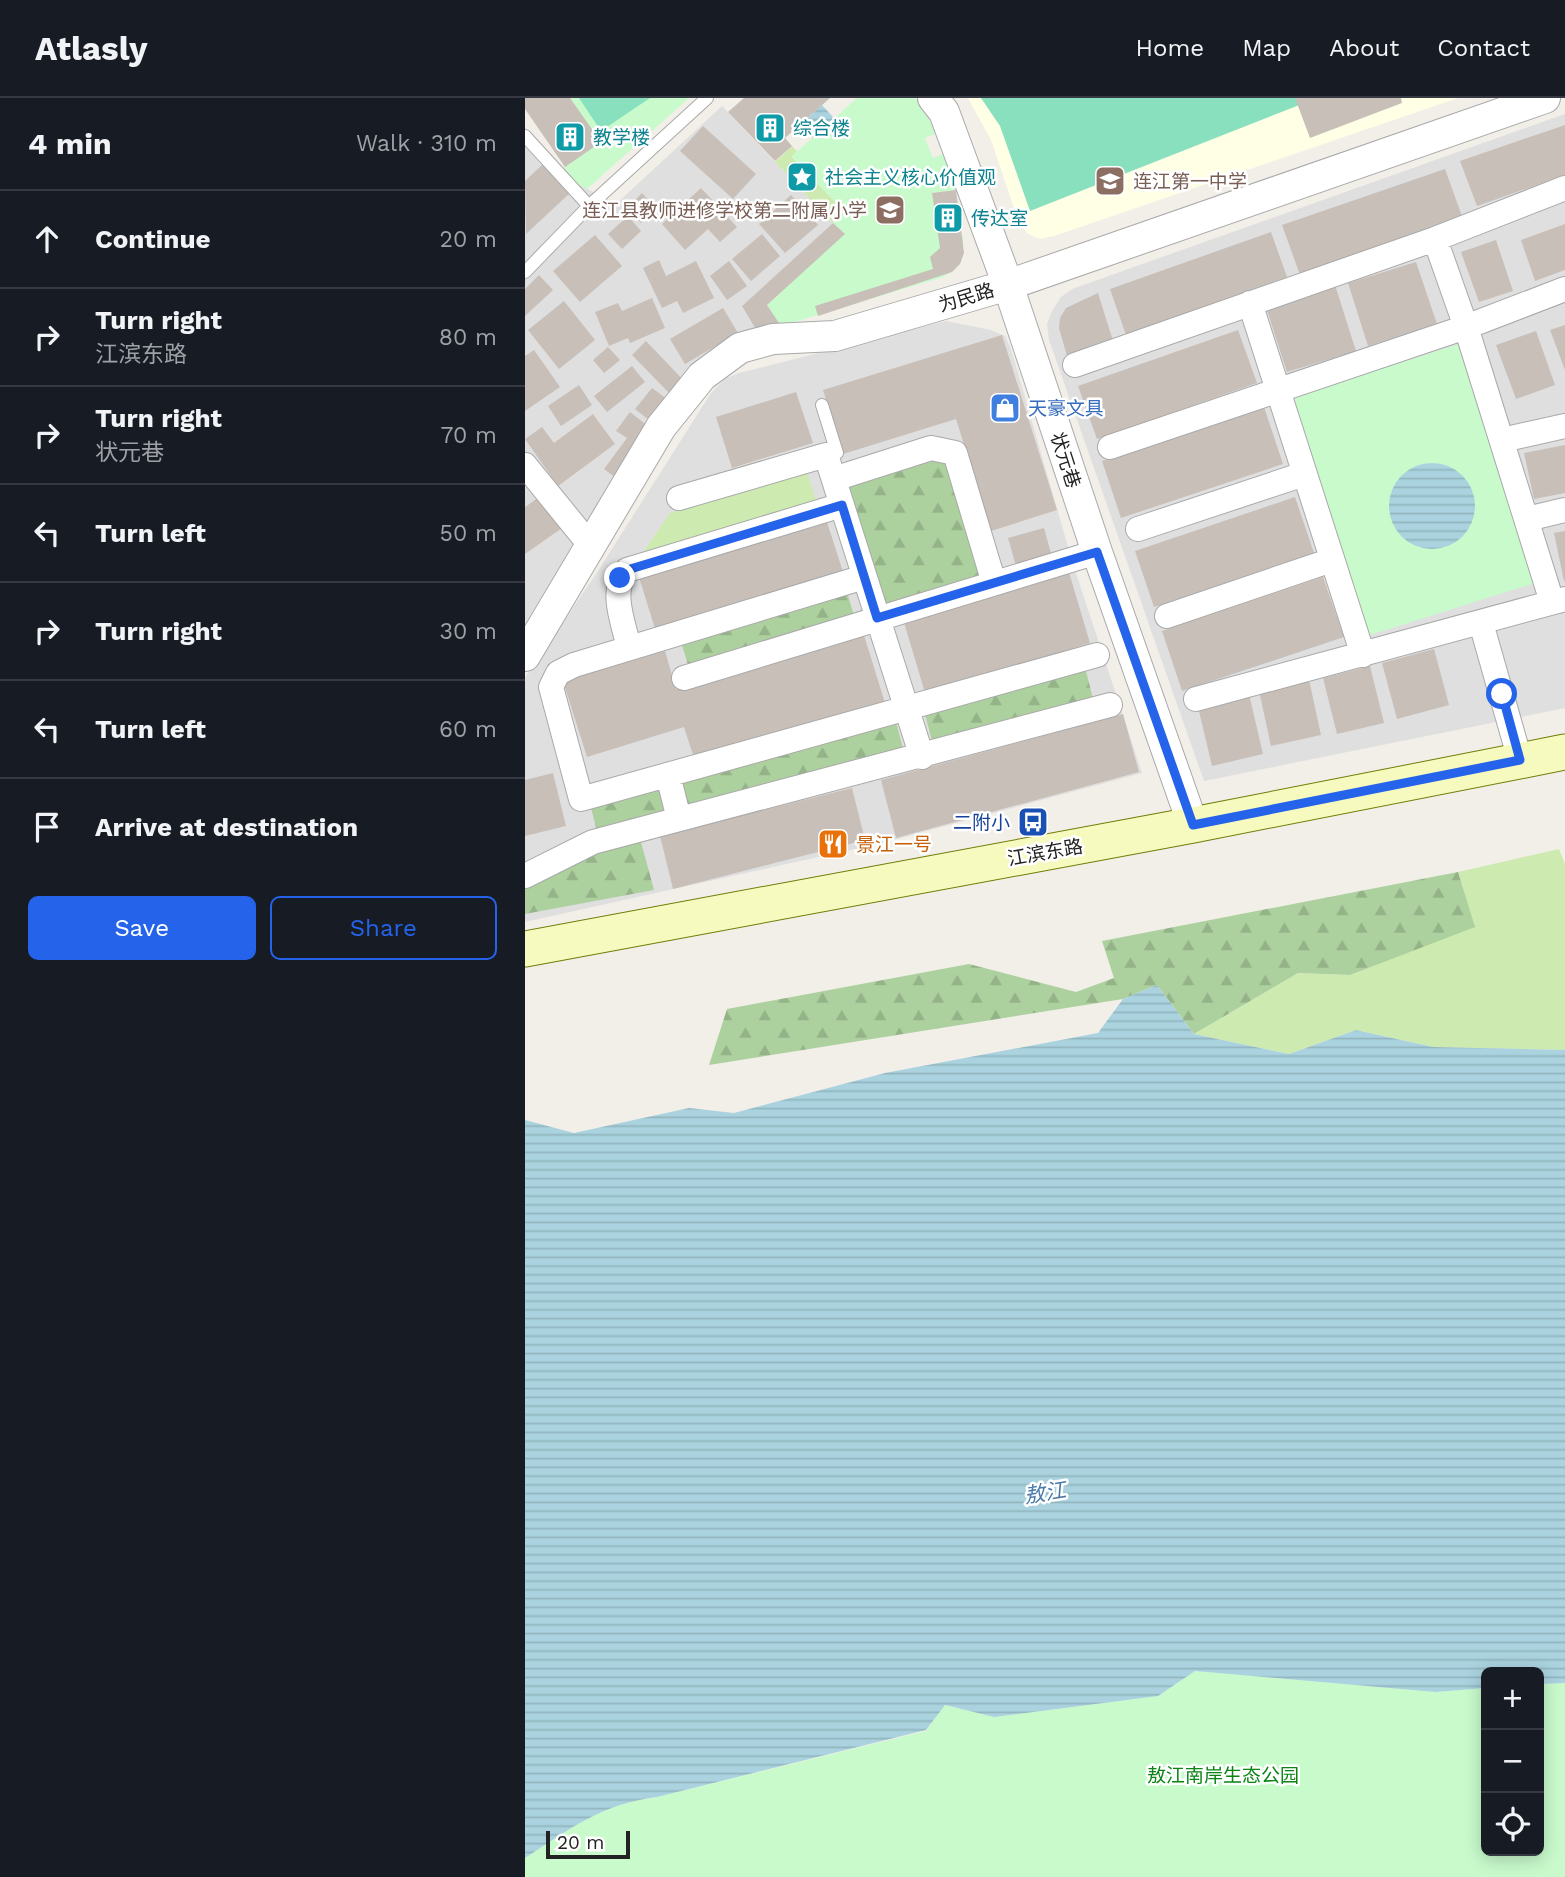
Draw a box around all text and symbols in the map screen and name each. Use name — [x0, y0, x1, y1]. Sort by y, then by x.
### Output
text: Atlasly — [35, 29, 147, 68]
text: Home — [1136, 34, 1204, 62]
text: Map — [1242, 34, 1291, 62]
text: About — [1329, 34, 1399, 62]
text: Contact — [1437, 34, 1530, 62]
building icon: 综合楼 — [753, 111, 787, 145]
place label: 综合楼 — [793, 117, 850, 140]
building icon: 教学楼 — [553, 120, 587, 154]
text: 4 min — [28, 126, 112, 161]
place label: 教学楼 — [593, 126, 650, 149]
text: Walk · 310 m — [356, 130, 497, 157]
place icon: 社会主义核心价值观 — [785, 160, 819, 194]
school or university icon: 连江第一中学 — [1093, 164, 1127, 198]
place label: 社会主义核心价值观 — [825, 166, 996, 189]
place label: 连江第一中学 — [1133, 170, 1247, 193]
school or university icon: 连江县教师进修学校第二附属小学 — [873, 193, 907, 227]
place label: 连江县教师进修学校第二附属小学 — [582, 199, 867, 222]
building icon: 传达室 — [931, 201, 965, 235]
place label: 传达室 — [971, 207, 1028, 230]
icon: ahead — [28, 220, 66, 258]
text: Continue — [95, 224, 211, 254]
text: 20 m — [440, 226, 497, 253]
street label: 为民路 — [936, 278, 997, 317]
text: Turn right — [95, 305, 222, 335]
icon: right — [28, 318, 66, 356]
text: 80 m — [439, 324, 497, 351]
text: 江滨东路 — [95, 341, 187, 368]
shop icon: 天豪文具 — [988, 391, 1022, 425]
place label: 天豪文具 — [1028, 397, 1104, 420]
text: Turn right — [95, 403, 222, 433]
icon: right — [28, 416, 66, 454]
text: 70 m — [440, 422, 497, 449]
street label: 状元巷 — [1046, 429, 1085, 491]
text: 状元巷 — [95, 439, 164, 466]
icon: left — [28, 514, 66, 552]
text: Turn left — [95, 518, 206, 548]
text: 50 m — [440, 520, 497, 547]
route end — [604, 562, 635, 593]
icon: right — [28, 612, 66, 650]
text: Turn right — [95, 616, 222, 646]
text: 30 m — [440, 618, 497, 645]
route start — [1486, 678, 1517, 709]
icon: left — [28, 710, 66, 748]
text: Turn left — [95, 714, 206, 744]
text: 60 m — [439, 716, 497, 743]
bus stop icon: 二附小 — [1016, 805, 1050, 839]
icon: arrive — [28, 808, 66, 846]
place label: 二附小 — [953, 811, 1010, 834]
text: Arrive at destination — [95, 812, 358, 842]
restaurant icon: 景江一号 — [816, 827, 850, 861]
place label: 景江一号 — [856, 833, 932, 856]
street label: 江滨东路 — [1006, 835, 1085, 870]
button: Save — [28, 896, 256, 960]
button: Share — [270, 896, 497, 960]
water label: 敖江 — [1022, 1477, 1070, 1508]
map controls — [1481, 1667, 1544, 1856]
button: + — [1481, 1667, 1544, 1730]
button: − — [1481, 1730, 1544, 1793]
park label: 敖江南岸生态公园 — [1147, 1764, 1299, 1787]
button: locate — [1481, 1793, 1544, 1856]
scale bar — [546, 1828, 630, 1860]
text: 20 m — [557, 1831, 604, 1854]

